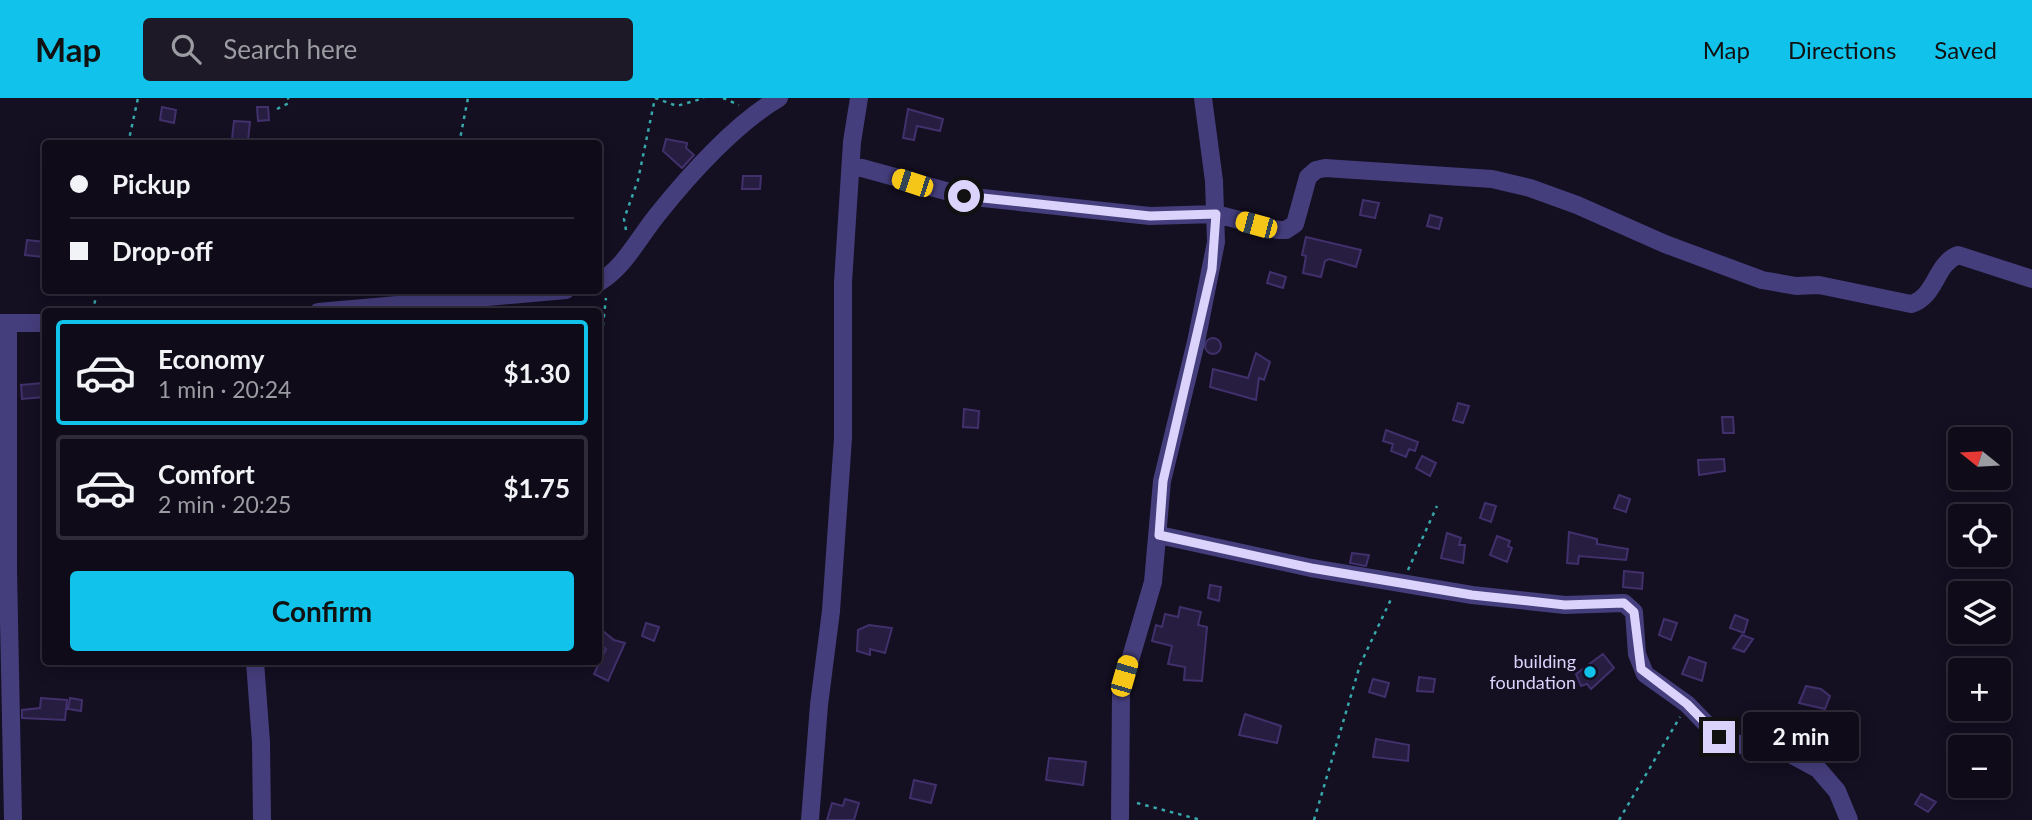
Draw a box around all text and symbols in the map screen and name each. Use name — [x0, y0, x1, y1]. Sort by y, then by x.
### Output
search box — [143, 18, 633, 81]
text: Map — [35, 29, 101, 69]
icon: search — [167, 30, 205, 68]
text: Search here — [223, 33, 357, 65]
text: Map — [1703, 35, 1750, 64]
text: Directions — [1788, 35, 1896, 64]
text: Saved — [1934, 35, 1997, 64]
car — [889, 167, 936, 199]
text: Pickup — [112, 168, 191, 200]
route start — [948, 180, 980, 212]
car — [1233, 209, 1280, 241]
text: Drop-off — [112, 235, 213, 267]
icon: car — [74, 341, 137, 404]
text: Economy — [158, 343, 264, 375]
text: $1.30 — [504, 357, 570, 389]
text: 1 min · 20:24 — [158, 375, 291, 403]
north arrow — [1948, 427, 2011, 490]
map controls — [1948, 427, 2011, 798]
icon: car — [74, 456, 137, 519]
text: Comfort — [158, 458, 255, 490]
text: $1.75 — [504, 472, 570, 504]
text: 2 min · 20:25 — [158, 490, 291, 518]
button: locate — [1948, 504, 2011, 567]
button: Confirm — [70, 571, 574, 651]
button: layers — [1948, 581, 2011, 644]
place label: building foundation — [1489, 650, 1576, 693]
car — [1109, 653, 1140, 699]
button: + — [1948, 658, 2011, 721]
marker: building foundation — [1582, 664, 1598, 680]
callout: 2 min — [1744, 712, 1859, 762]
route end — [1703, 721, 1735, 753]
text: 2 min — [1772, 722, 1830, 750]
button: − — [1948, 735, 2011, 798]

